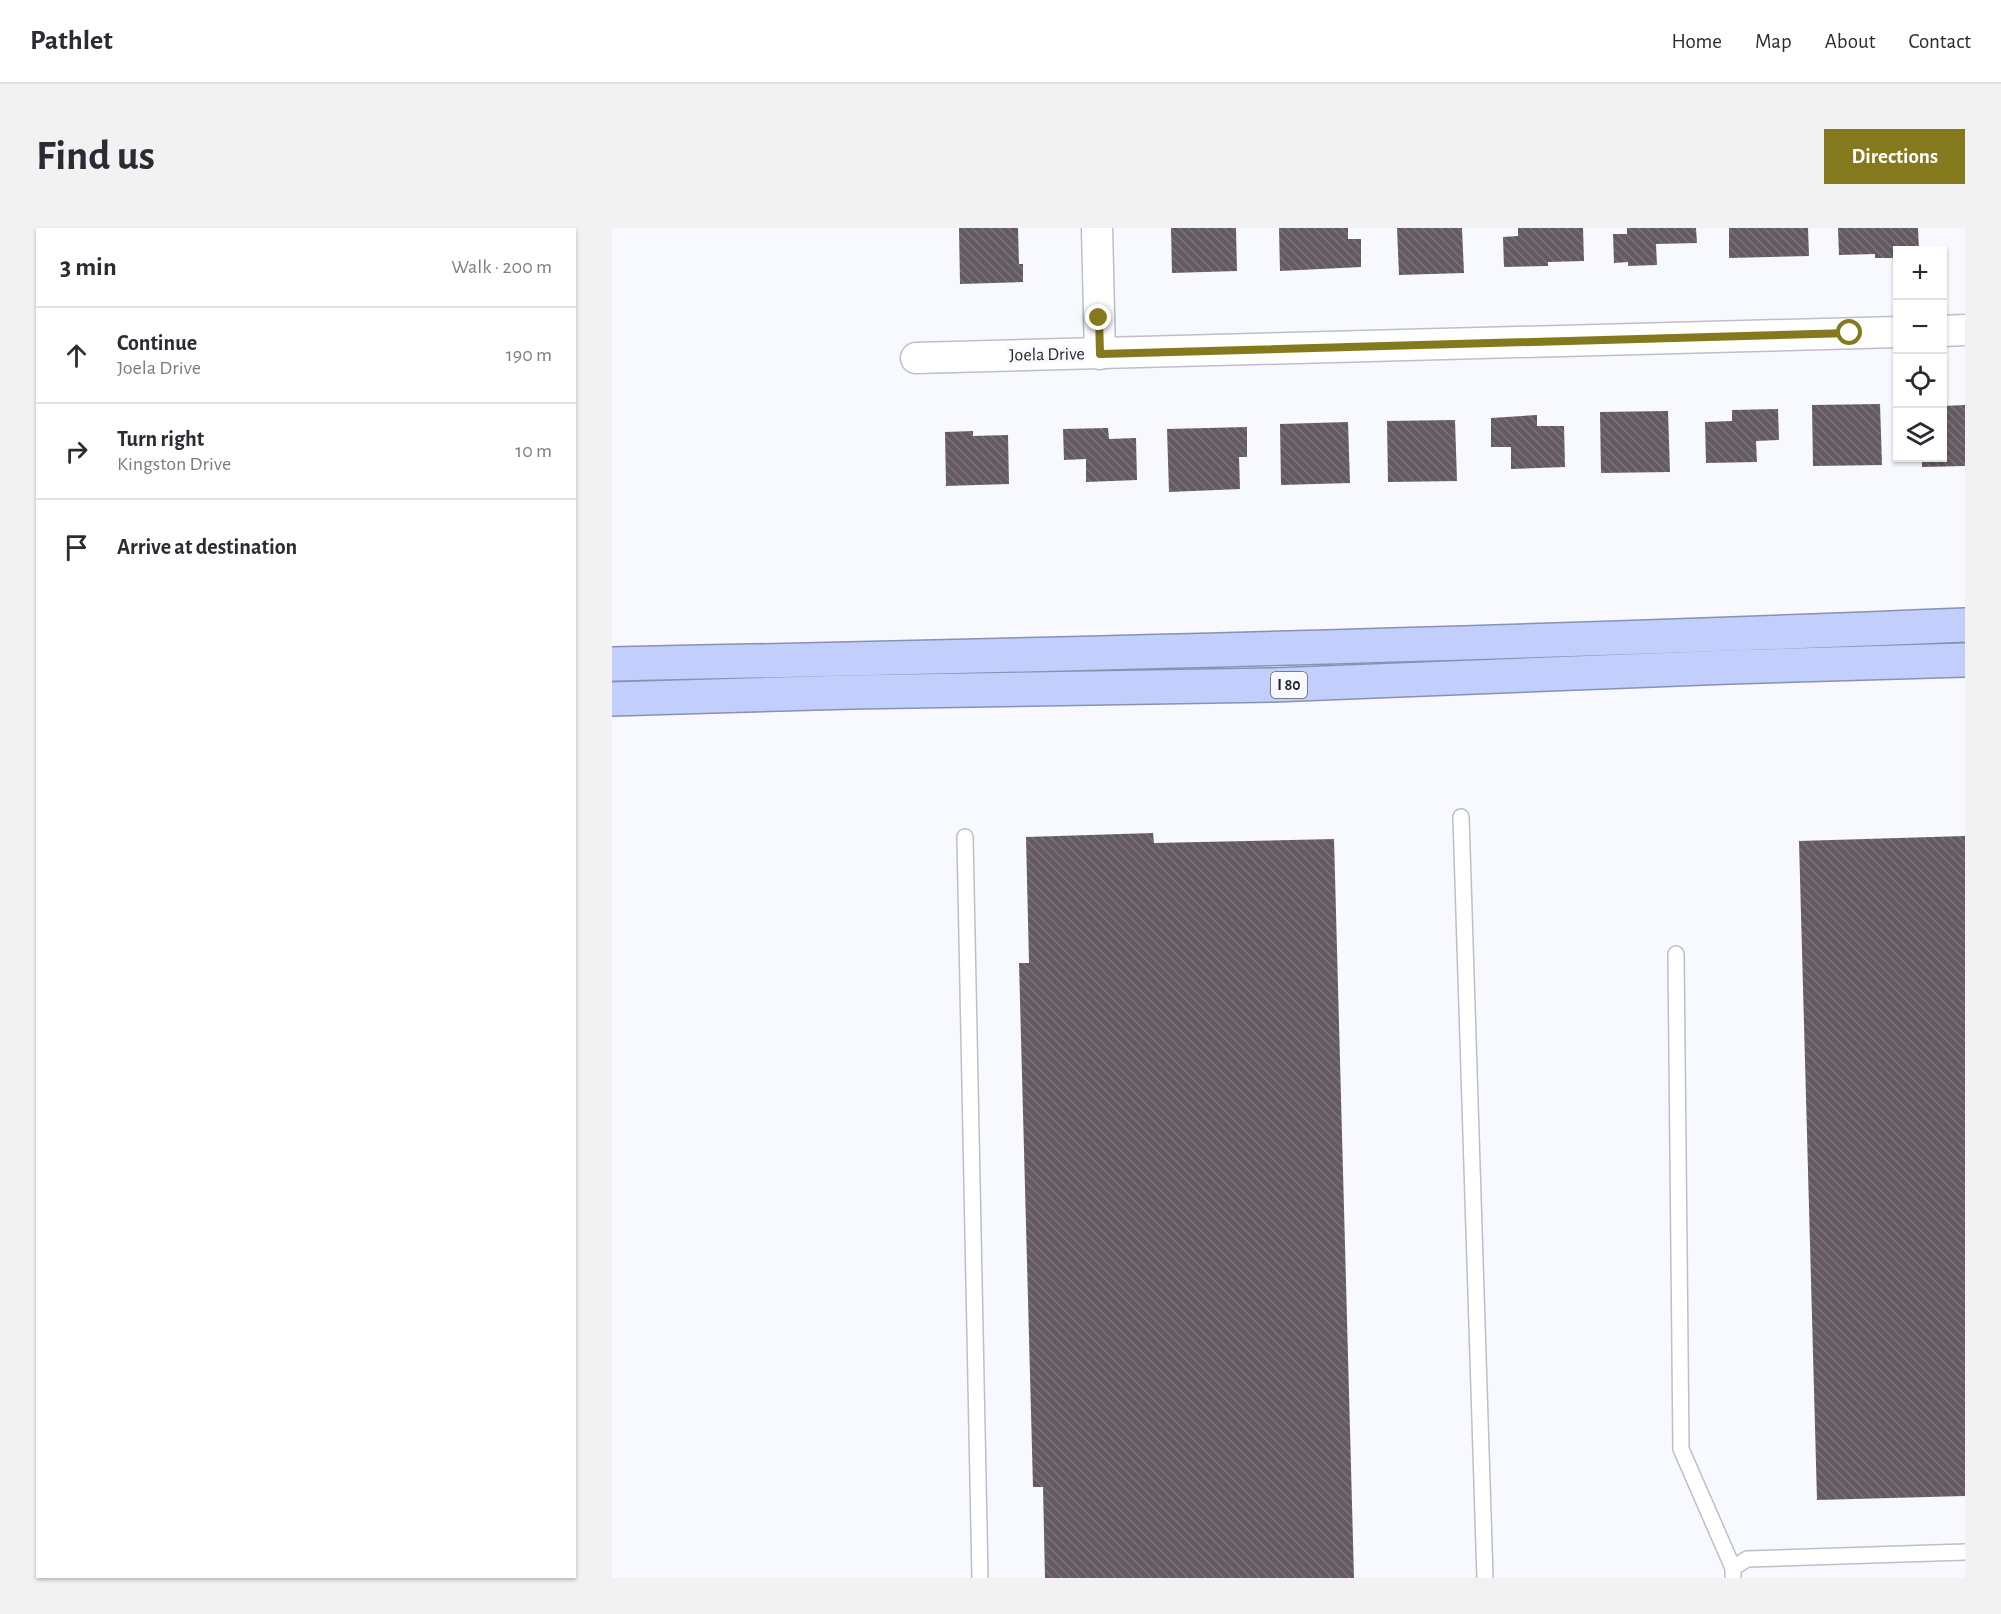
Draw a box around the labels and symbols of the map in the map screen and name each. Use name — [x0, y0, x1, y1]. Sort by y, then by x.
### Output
route end — [1085, 304, 1111, 330]
route start — [1836, 319, 1862, 345]
street label: Joela Drive — [1009, 345, 1085, 365]
road number: I 80 — [1271, 672, 1307, 698]

